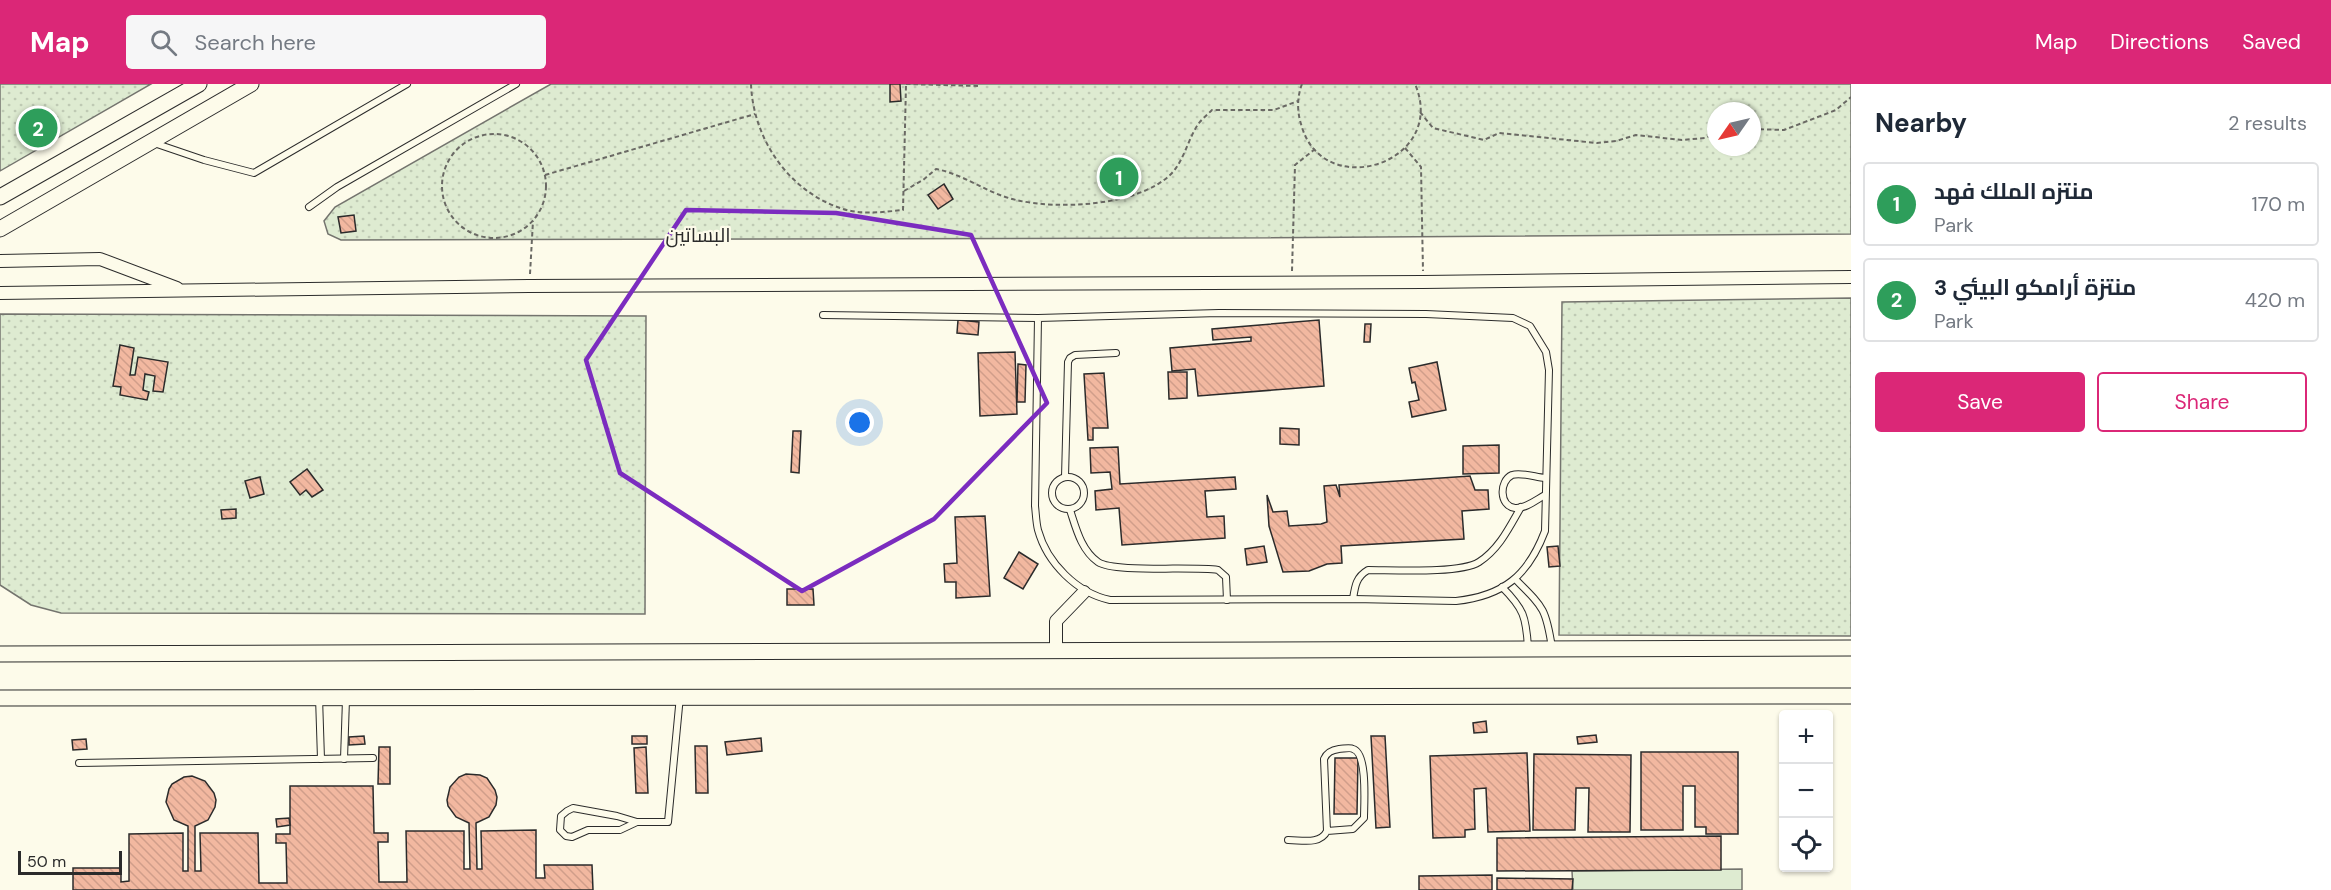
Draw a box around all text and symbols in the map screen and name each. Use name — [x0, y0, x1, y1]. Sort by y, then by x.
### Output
search box — [126, 15, 546, 69]
text: Map — [30, 24, 90, 61]
icon: search — [147, 26, 180, 59]
text: Search here — [195, 28, 316, 57]
text: Map — [2035, 28, 2077, 56]
text: Directions — [2110, 28, 2209, 56]
text: Saved — [2242, 28, 2301, 56]
north arrow — [1707, 102, 1761, 156]
pin: 2 — [18, 106, 57, 150]
text: Nearby — [1875, 106, 1967, 140]
text: 2 results — [2228, 110, 2307, 136]
pin: 1 — [1100, 154, 1138, 200]
text: منتزه الملك فهد — [1934, 177, 2094, 206]
text: 1 — [1893, 191, 1900, 217]
text: 170 m — [2252, 191, 2305, 217]
text: Park — [1934, 212, 1974, 238]
district label: البساتين — [665, 222, 731, 248]
text: منتزة أرامكو البيئي 3 — [1934, 273, 2136, 302]
text: 2 — [1891, 287, 1902, 313]
text: 420 m — [2245, 287, 2305, 313]
text: Park — [1934, 308, 1974, 334]
button: Save — [1875, 372, 2085, 432]
button: Share — [2097, 372, 2307, 432]
your location — [845, 408, 874, 437]
map controls — [1779, 710, 1833, 872]
button: + — [1779, 710, 1833, 764]
button: − — [1779, 764, 1833, 818]
button: locate — [1779, 818, 1833, 872]
scale bar — [18, 848, 122, 876]
text: 50 m — [27, 851, 66, 872]

